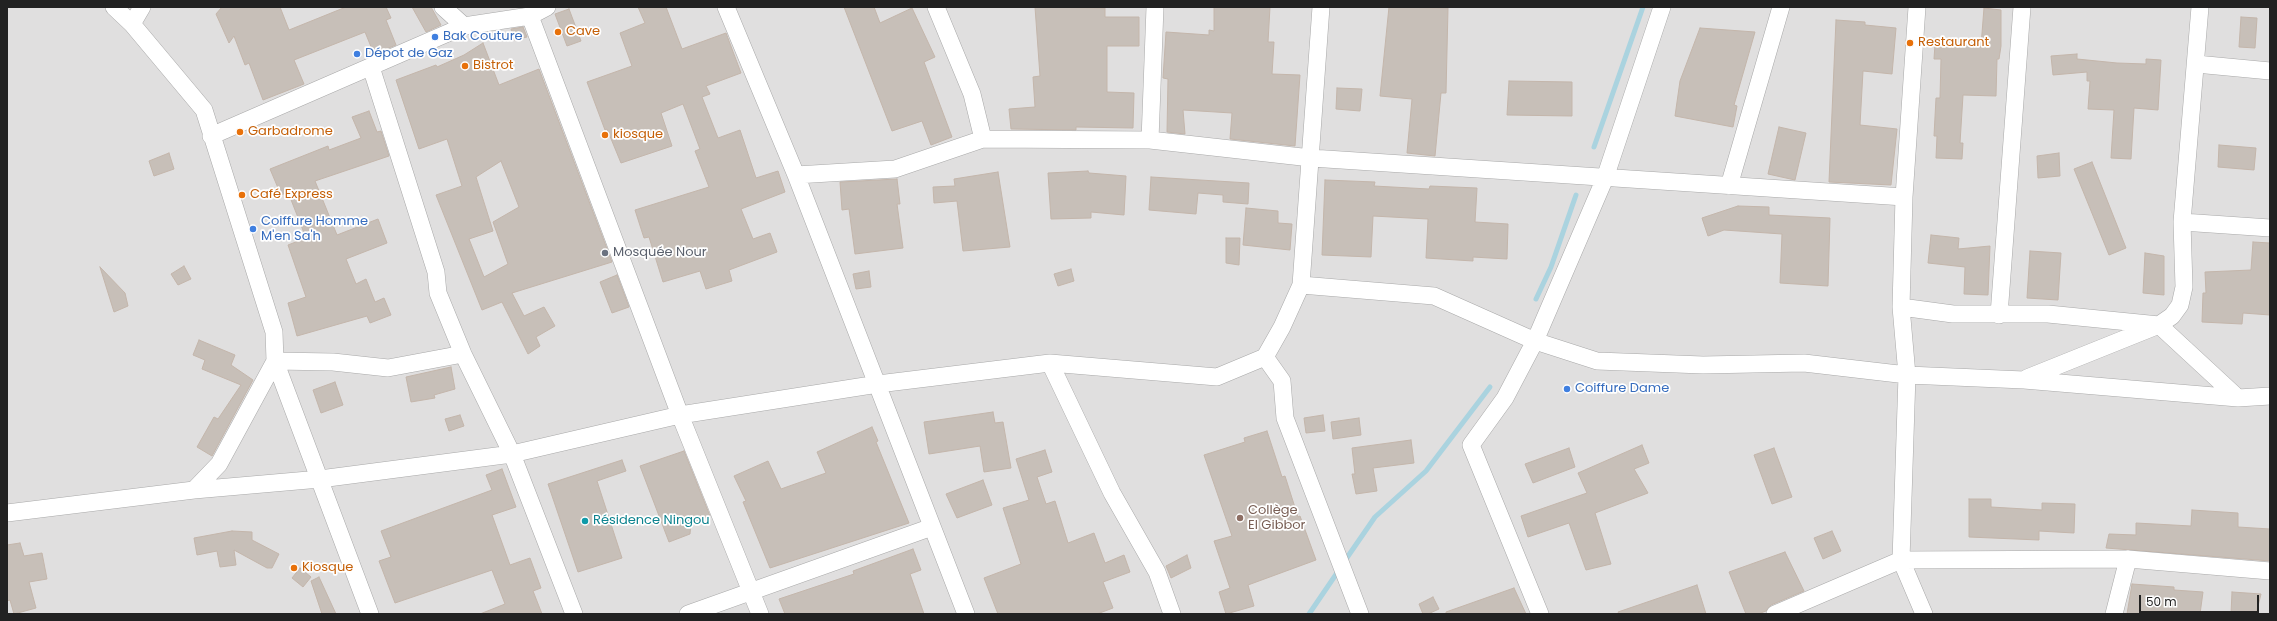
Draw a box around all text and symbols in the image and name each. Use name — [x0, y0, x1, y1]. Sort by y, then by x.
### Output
place label: Cave — [566, 24, 600, 40]
marker: Cave — [553, 27, 563, 37]
place label: Bak Couture — [443, 29, 523, 45]
marker: Bak Couture — [430, 32, 440, 42]
place label: Restaurant — [1918, 35, 1989, 51]
marker: Restaurant — [1905, 38, 1915, 48]
place label: Dépot de Gaz — [365, 46, 453, 62]
marker: Dépot de Gaz — [352, 49, 362, 59]
place label: Bistrot — [473, 58, 514, 74]
marker: Bistrot — [460, 61, 470, 71]
place label: Garbadrome — [248, 124, 333, 140]
marker: Garbadrome — [235, 127, 245, 137]
place label: kiosque — [613, 127, 663, 143]
marker: kiosque — [600, 130, 610, 140]
place label: Café Express — [250, 187, 333, 203]
marker: Café Express — [237, 190, 247, 200]
place label: Coiffure Homme M'en Sa'h — [261, 214, 368, 245]
marker: Coiffure Homme M'en Sa'h — [248, 224, 258, 234]
place label: Mosquée Nour — [613, 245, 707, 261]
marker: Mosquée Nour — [600, 248, 610, 258]
place label: Coiffure Dame — [1575, 381, 1669, 397]
marker: Coiffure Dame — [1562, 384, 1572, 394]
place label: Collège El Gibbor — [1248, 503, 1305, 534]
place label: Résidence Ningou — [593, 513, 710, 529]
marker: Collège El Gibbor — [1235, 513, 1245, 523]
marker: Résidence Ningou — [580, 516, 590, 526]
place label: Kiosque — [302, 560, 353, 576]
marker: Kiosque — [289, 563, 299, 573]
scale bar — [2141, 587, 2261, 613]
text: 50 m — [2146, 593, 2177, 610]

